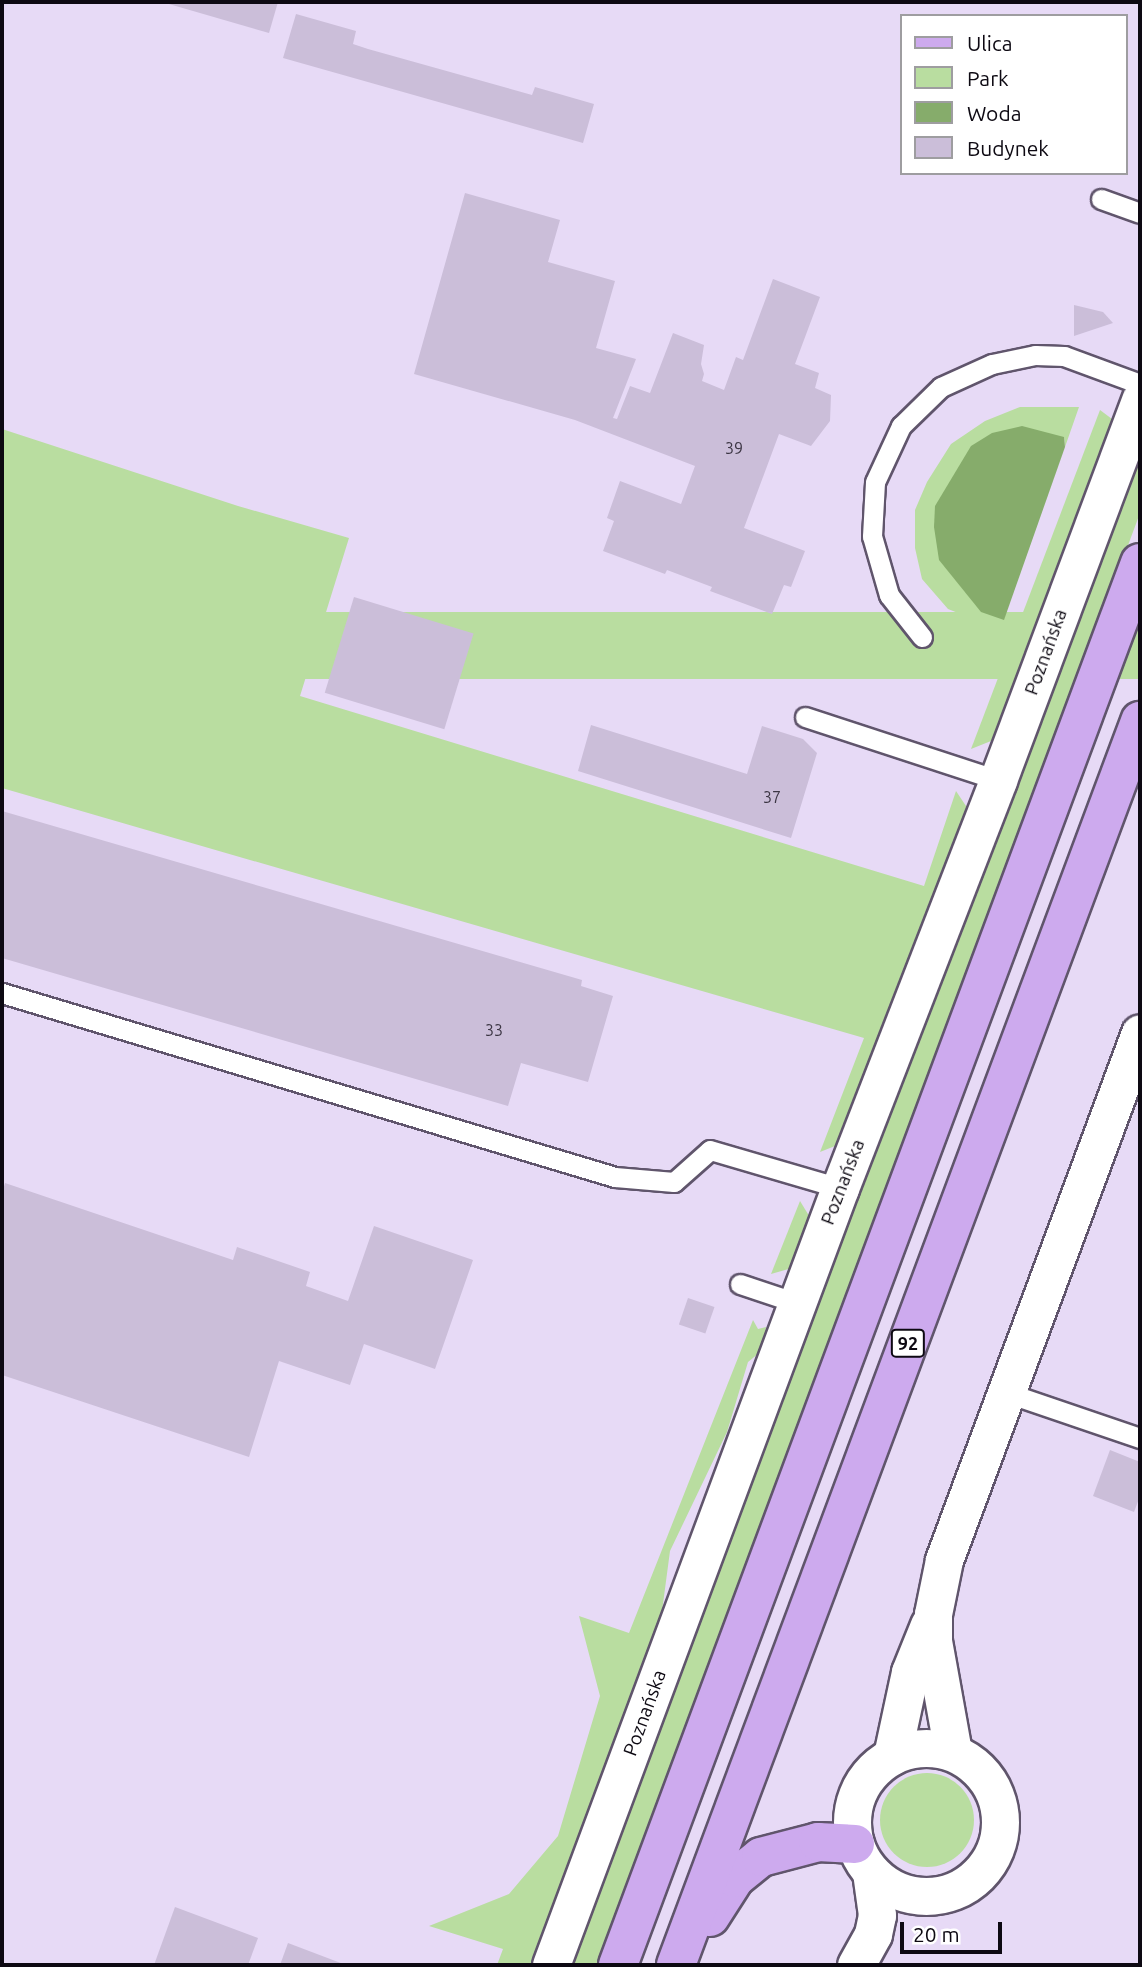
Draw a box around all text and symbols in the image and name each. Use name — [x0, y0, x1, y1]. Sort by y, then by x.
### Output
legend — [900, 14, 1128, 175]
text: Ulica — [967, 31, 1012, 55]
text: Park — [967, 66, 1009, 90]
text: Woda — [967, 101, 1021, 125]
text: Budynek — [967, 136, 1049, 160]
house number: 39 — [725, 438, 743, 458]
street label: Poznańska — [1020, 606, 1072, 698]
house number: 37 — [763, 787, 781, 807]
house number: 33 — [485, 1020, 503, 1040]
street label: Poznańska — [816, 1136, 870, 1228]
road number: 92 — [890, 1328, 926, 1358]
street label: Poznańska — [619, 1667, 671, 1759]
scale bar — [904, 1908, 1006, 1952]
text: 20 m — [913, 1922, 960, 1946]

